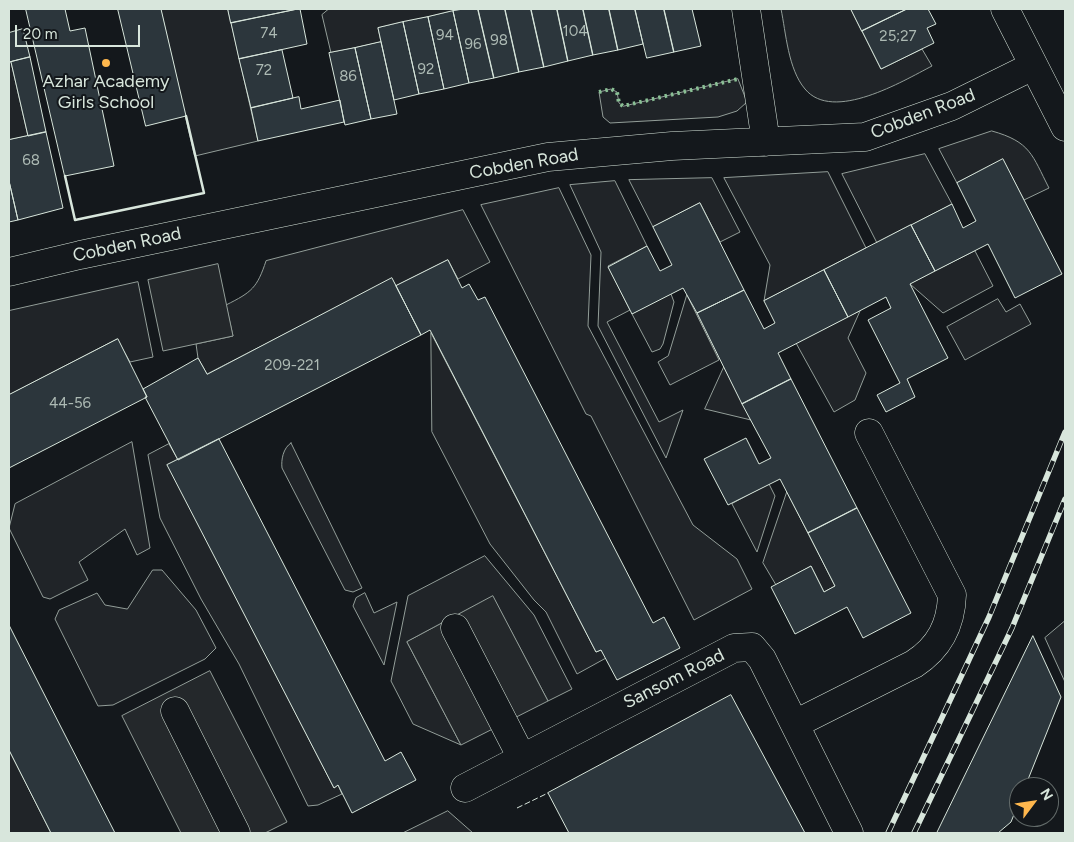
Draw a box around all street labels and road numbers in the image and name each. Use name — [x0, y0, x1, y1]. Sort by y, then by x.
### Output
street label: Cobden Road — [868, 84, 978, 144]
street label: Cobden Road — [468, 144, 580, 184]
street label: Cobden Road — [71, 223, 183, 267]
street label: Sansom Road — [620, 644, 728, 714]

